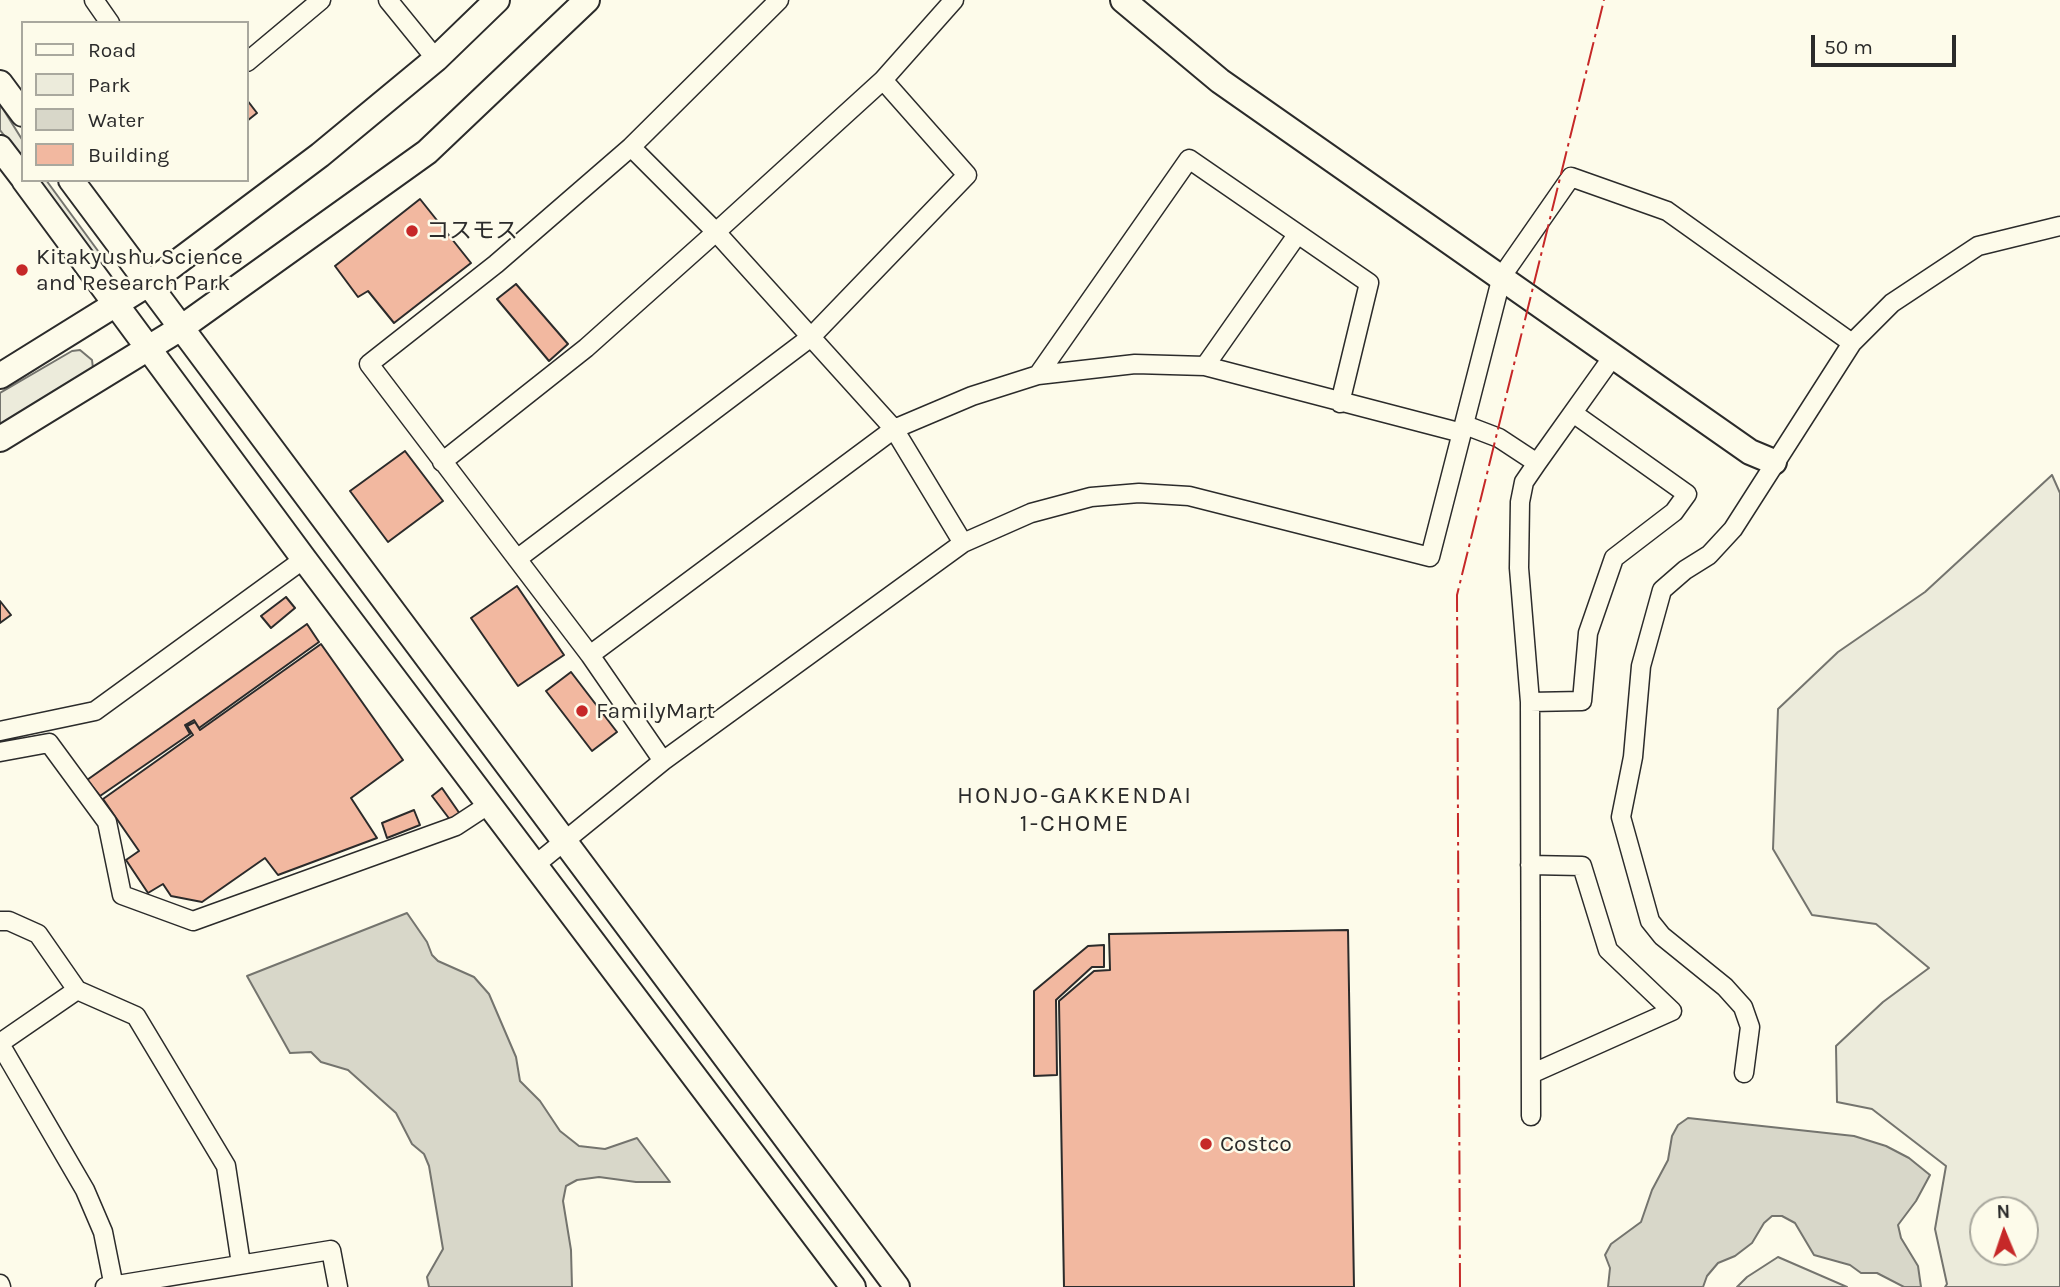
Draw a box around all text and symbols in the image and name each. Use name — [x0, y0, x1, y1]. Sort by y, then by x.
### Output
legend — [21, 21, 248, 182]
scale bar — [1815, 21, 1960, 65]
text: 50 m — [1824, 35, 1873, 59]
text: Road — [88, 38, 136, 62]
text: Park — [88, 73, 131, 97]
text: Water — [88, 108, 144, 132]
text: Building — [88, 143, 169, 167]
place label: コスモス — [426, 217, 518, 245]
marker: コスモス — [404, 223, 420, 239]
place label: Kitakyushu Science and Research Park — [36, 243, 243, 297]
marker: Kitakyushu Science and Research Park — [14, 262, 30, 278]
place label: FamilyMart — [596, 697, 715, 725]
marker: FamilyMart — [574, 703, 590, 719]
district label: HONJO-GAKKENDAI 1-CHOME — [959, 782, 1191, 838]
place label: Costco — [1220, 1130, 1292, 1158]
marker: Costco — [1198, 1136, 1214, 1152]
north arrow — [1969, 1196, 2039, 1266]
text: N — [1996, 1201, 2011, 1223]

